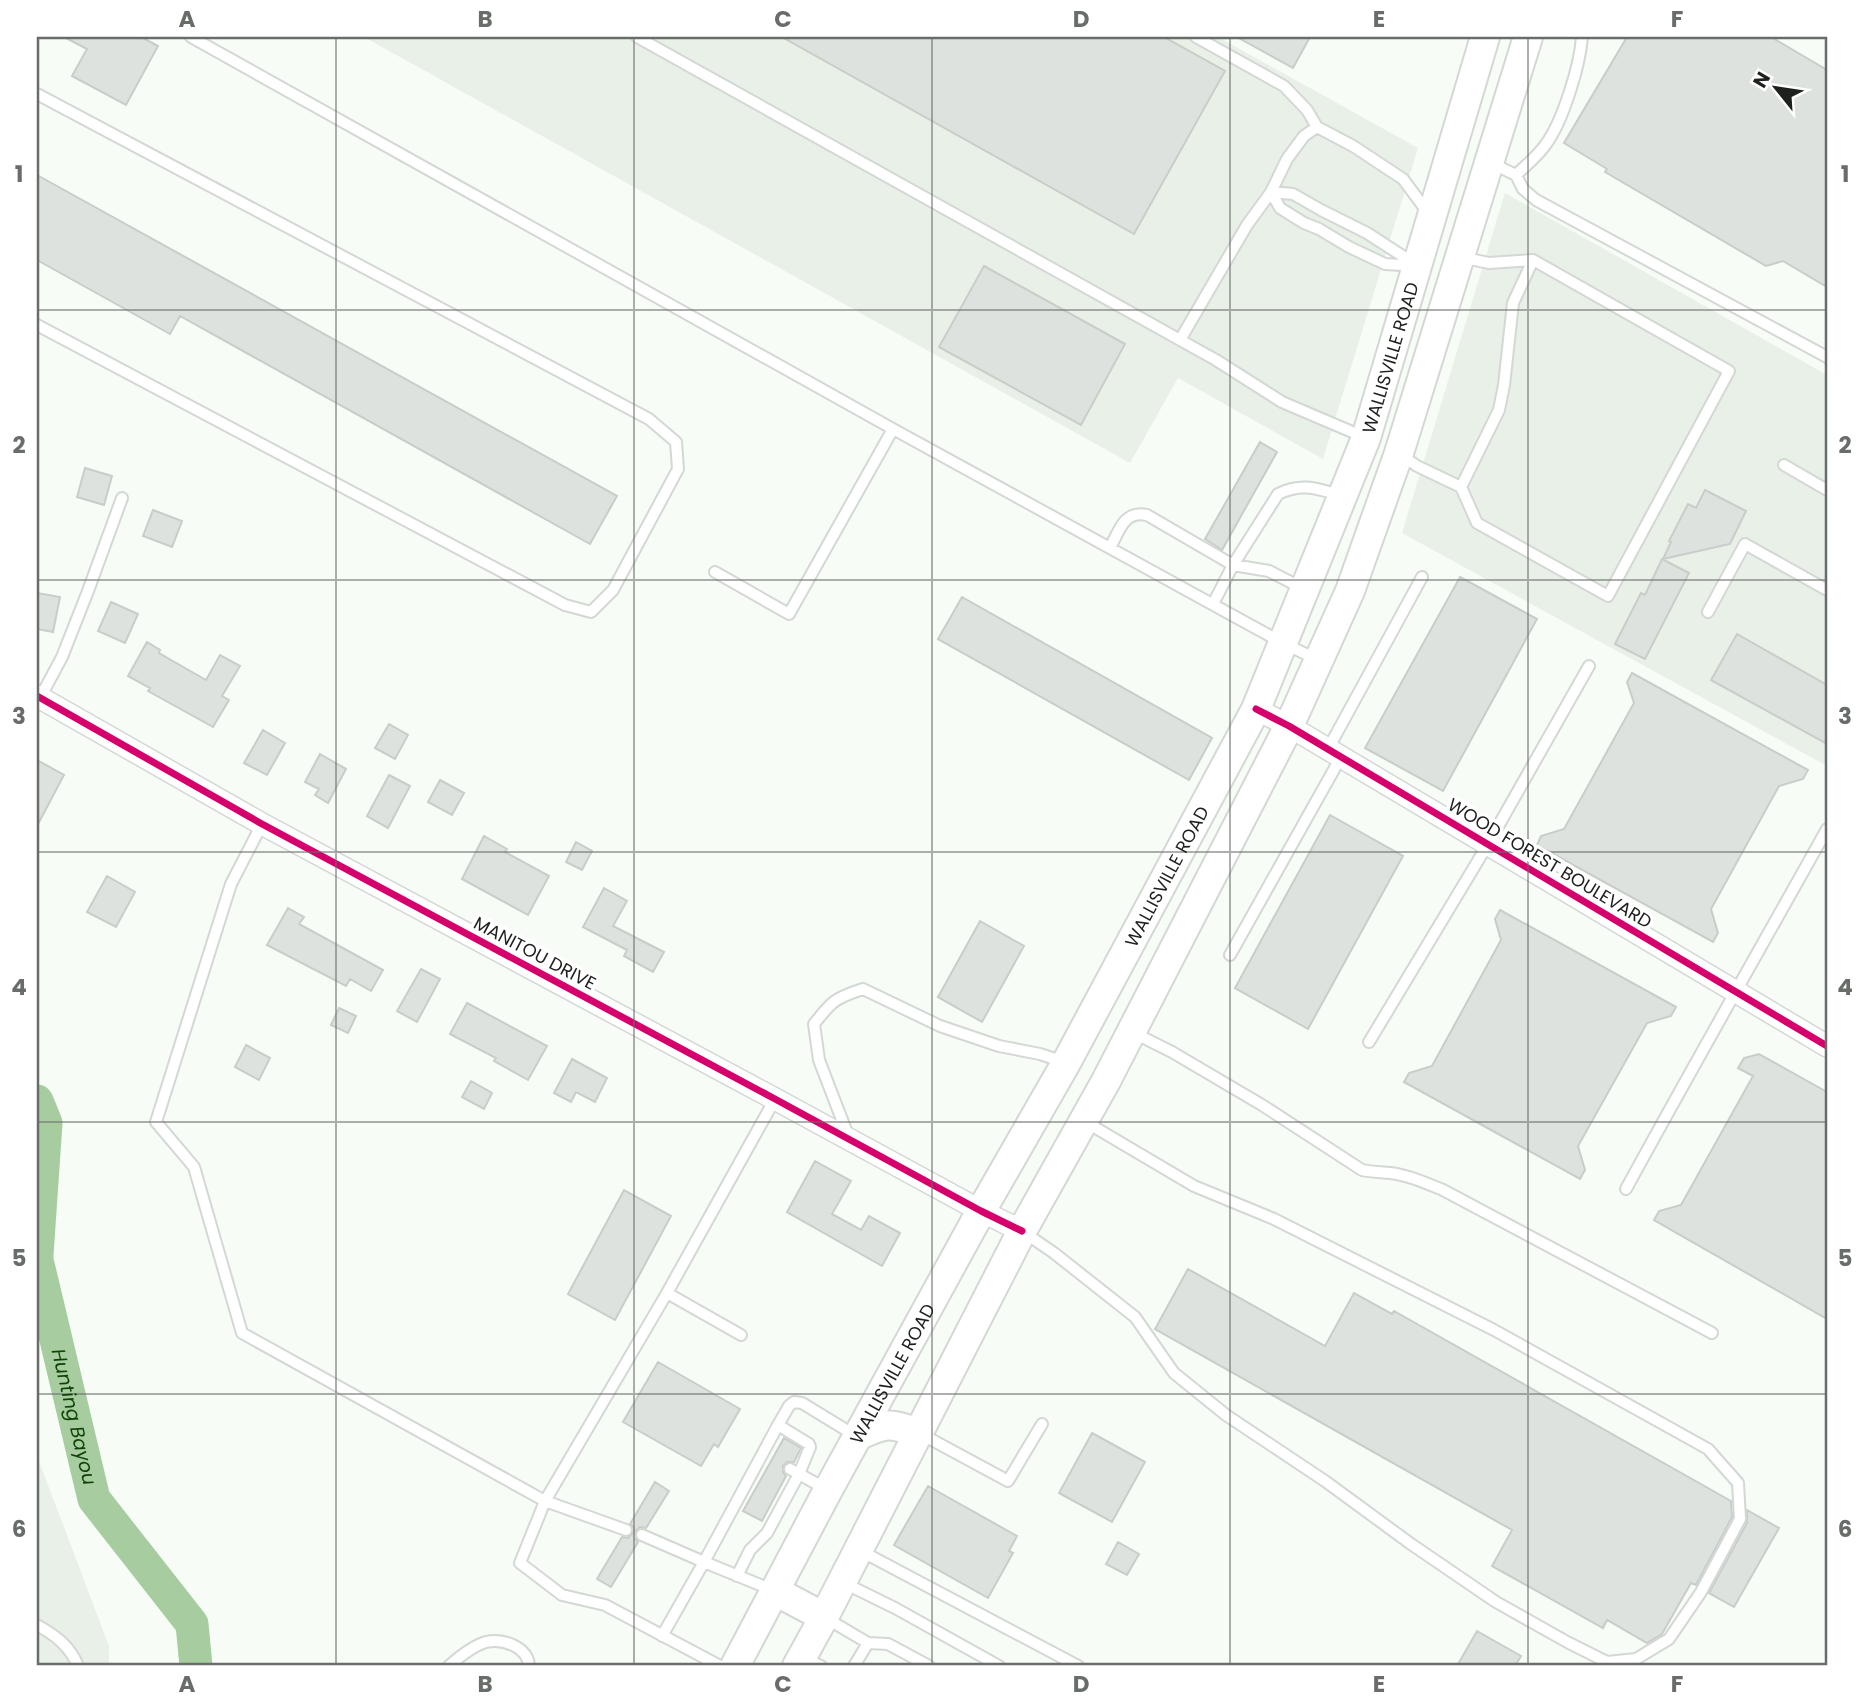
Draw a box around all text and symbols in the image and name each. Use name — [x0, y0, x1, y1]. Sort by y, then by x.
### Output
text: A — [179, 3, 196, 35]
text: B — [477, 3, 493, 35]
text: C — [774, 3, 792, 35]
text: D — [1073, 3, 1089, 35]
text: E — [1373, 3, 1385, 35]
text: F — [1671, 3, 1683, 35]
north arrow — [1742, 52, 1812, 122]
text: N — [1746, 67, 1777, 93]
text: 1 — [15, 158, 23, 190]
text: 1 — [1841, 158, 1849, 190]
street label: WALLISVILLE ROAD — [1356, 279, 1424, 436]
text: 2 — [12, 429, 26, 461]
text: 2 — [1838, 429, 1852, 461]
text: 3 — [12, 700, 26, 732]
text: 3 — [1838, 700, 1852, 732]
street label: WOOD FOREST BOULEVARD — [1443, 792, 1657, 934]
street label: WALLISVILLE ROAD — [1118, 801, 1214, 951]
street label: MANITOU DRIVE — [470, 910, 600, 996]
text: 4 — [11, 971, 27, 1003]
text: 4 — [1837, 971, 1853, 1003]
text: 5 — [12, 1242, 26, 1274]
text: 5 — [1838, 1242, 1852, 1274]
street label: WALLISVILLE ROAD — [843, 1299, 941, 1448]
water label: Hunting Bayou — [45, 1346, 104, 1488]
text: 6 — [12, 1513, 26, 1545]
text: 6 — [1838, 1513, 1852, 1545]
text: A — [179, 1668, 196, 1700]
text: B — [477, 1668, 493, 1700]
text: C — [774, 1668, 792, 1700]
text: D — [1073, 1668, 1089, 1700]
text: E — [1373, 1668, 1385, 1700]
text: F — [1671, 1668, 1683, 1700]

